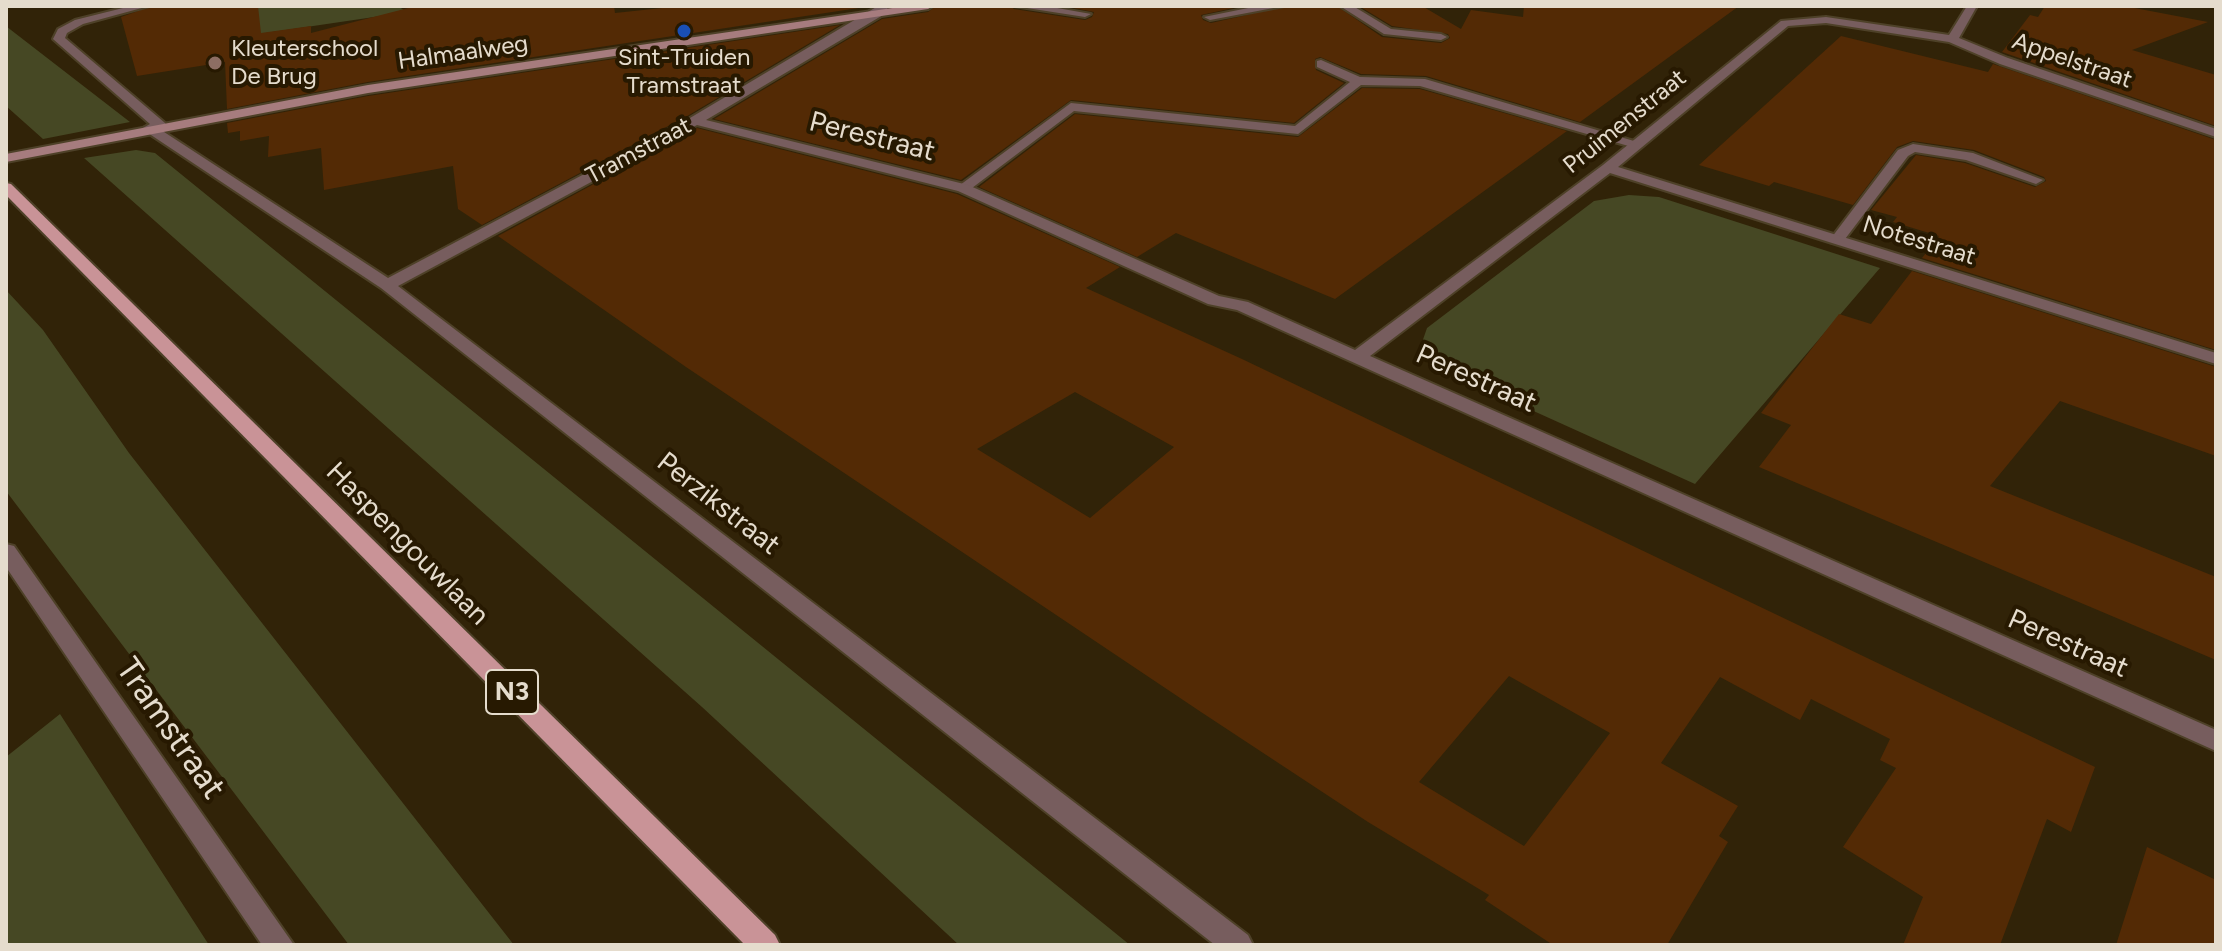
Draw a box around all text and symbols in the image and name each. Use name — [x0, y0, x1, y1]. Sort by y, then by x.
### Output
marker: Sint-Truiden Tramstraat — [675, 22, 693, 40]
street label: Appelstraat — [2008, 27, 2136, 95]
street label: Halmaalweg — [396, 30, 530, 76]
place label: Kleuterschool De Brug — [231, 35, 378, 91]
place label: Sint-Truiden Tramstraat — [618, 44, 750, 100]
marker: Kleuterschool De Brug — [206, 54, 224, 72]
street label: Pruimenstraat — [1558, 64, 1692, 180]
street label: Perestraat — [806, 105, 938, 169]
street label: Tramstraat — [582, 111, 696, 191]
street label: Notestraat — [1859, 210, 1979, 272]
street label: Perestraat — [1411, 338, 1541, 420]
street label: Perzikstraat — [650, 446, 786, 562]
street label: Haspengouwlaan — [319, 456, 495, 632]
street label: Perestraat — [2003, 603, 2133, 685]
street label: Tramstraat — [107, 651, 233, 807]
road number: N3 — [486, 670, 538, 714]

